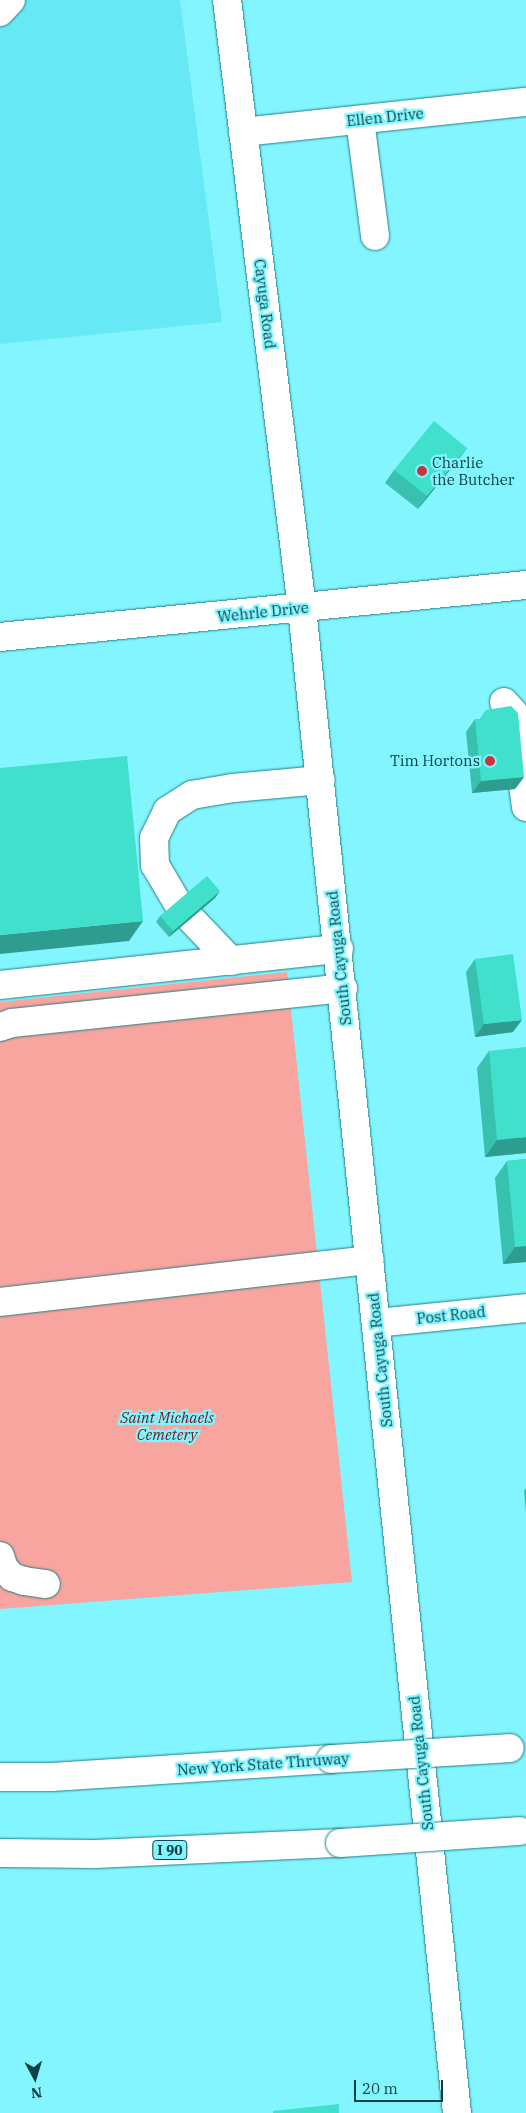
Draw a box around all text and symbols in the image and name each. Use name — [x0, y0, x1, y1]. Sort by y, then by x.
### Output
street label: Ellen Drive — [345, 104, 425, 130]
street label: Cayuga Road — [251, 258, 279, 350]
place label: Charlie the Butcher — [432, 453, 514, 488]
marker: Charlie the Butcher — [416, 465, 428, 477]
street label: Wehrle Drive — [216, 598, 310, 626]
place label: Tim Hortons — [390, 752, 480, 770]
marker: Tim Hortons — [484, 755, 496, 767]
street label: South Cayuga Road — [323, 890, 355, 1026]
street label: South Cayuga Road — [364, 1292, 396, 1428]
street label: Post Road — [416, 1302, 486, 1328]
park label: Saint Michaels Cemetery — [120, 1408, 214, 1443]
street label: South Cayuga Road — [405, 1695, 437, 1831]
street label: New York State Thruway — [176, 1749, 350, 1779]
road number: I 90 — [151, 1838, 189, 1862]
north arrow — [10, 2053, 60, 2103]
scale bar — [356, 2070, 445, 2102]
text: 20 m — [362, 2079, 398, 2098]
text: N — [30, 2083, 43, 2102]

